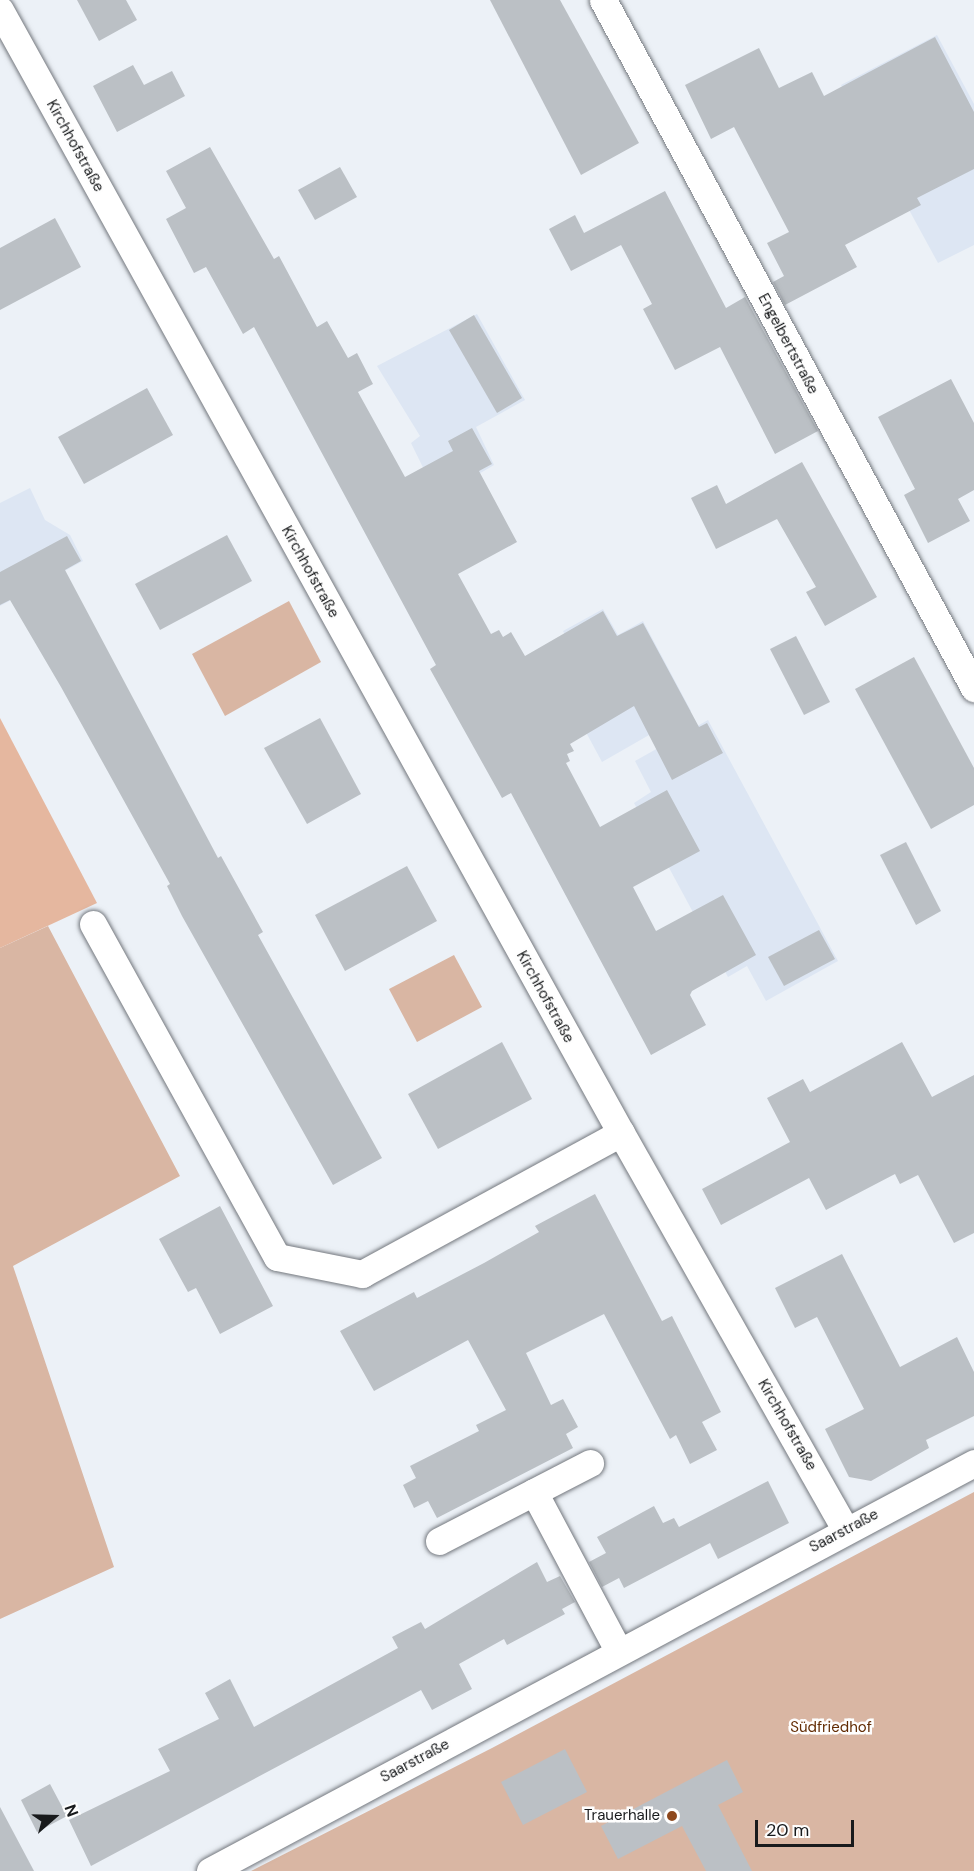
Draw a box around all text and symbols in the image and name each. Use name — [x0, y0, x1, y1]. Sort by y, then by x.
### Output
street label: Kirchhofstraße — [42, 97, 108, 195]
street label: Engelbertstraße — [754, 291, 822, 397]
street label: Kirchhofstraße — [277, 523, 343, 621]
street label: Kirchhofstraße — [512, 948, 578, 1046]
street label: Kirchhofstraße — [754, 1376, 820, 1474]
street label: Saarstraße — [806, 1505, 882, 1557]
park label: Südfriedhof — [790, 1719, 872, 1737]
street label: Saarstraße — [377, 1735, 453, 1787]
north arrow — [24, 1787, 84, 1847]
text: N — [60, 1802, 83, 1820]
place label: Trauerhalle — [584, 1807, 660, 1825]
scale bar — [758, 1808, 857, 1846]
marker: Trauerhalle — [665, 1809, 679, 1823]
text: 20 m — [766, 1818, 809, 1842]

